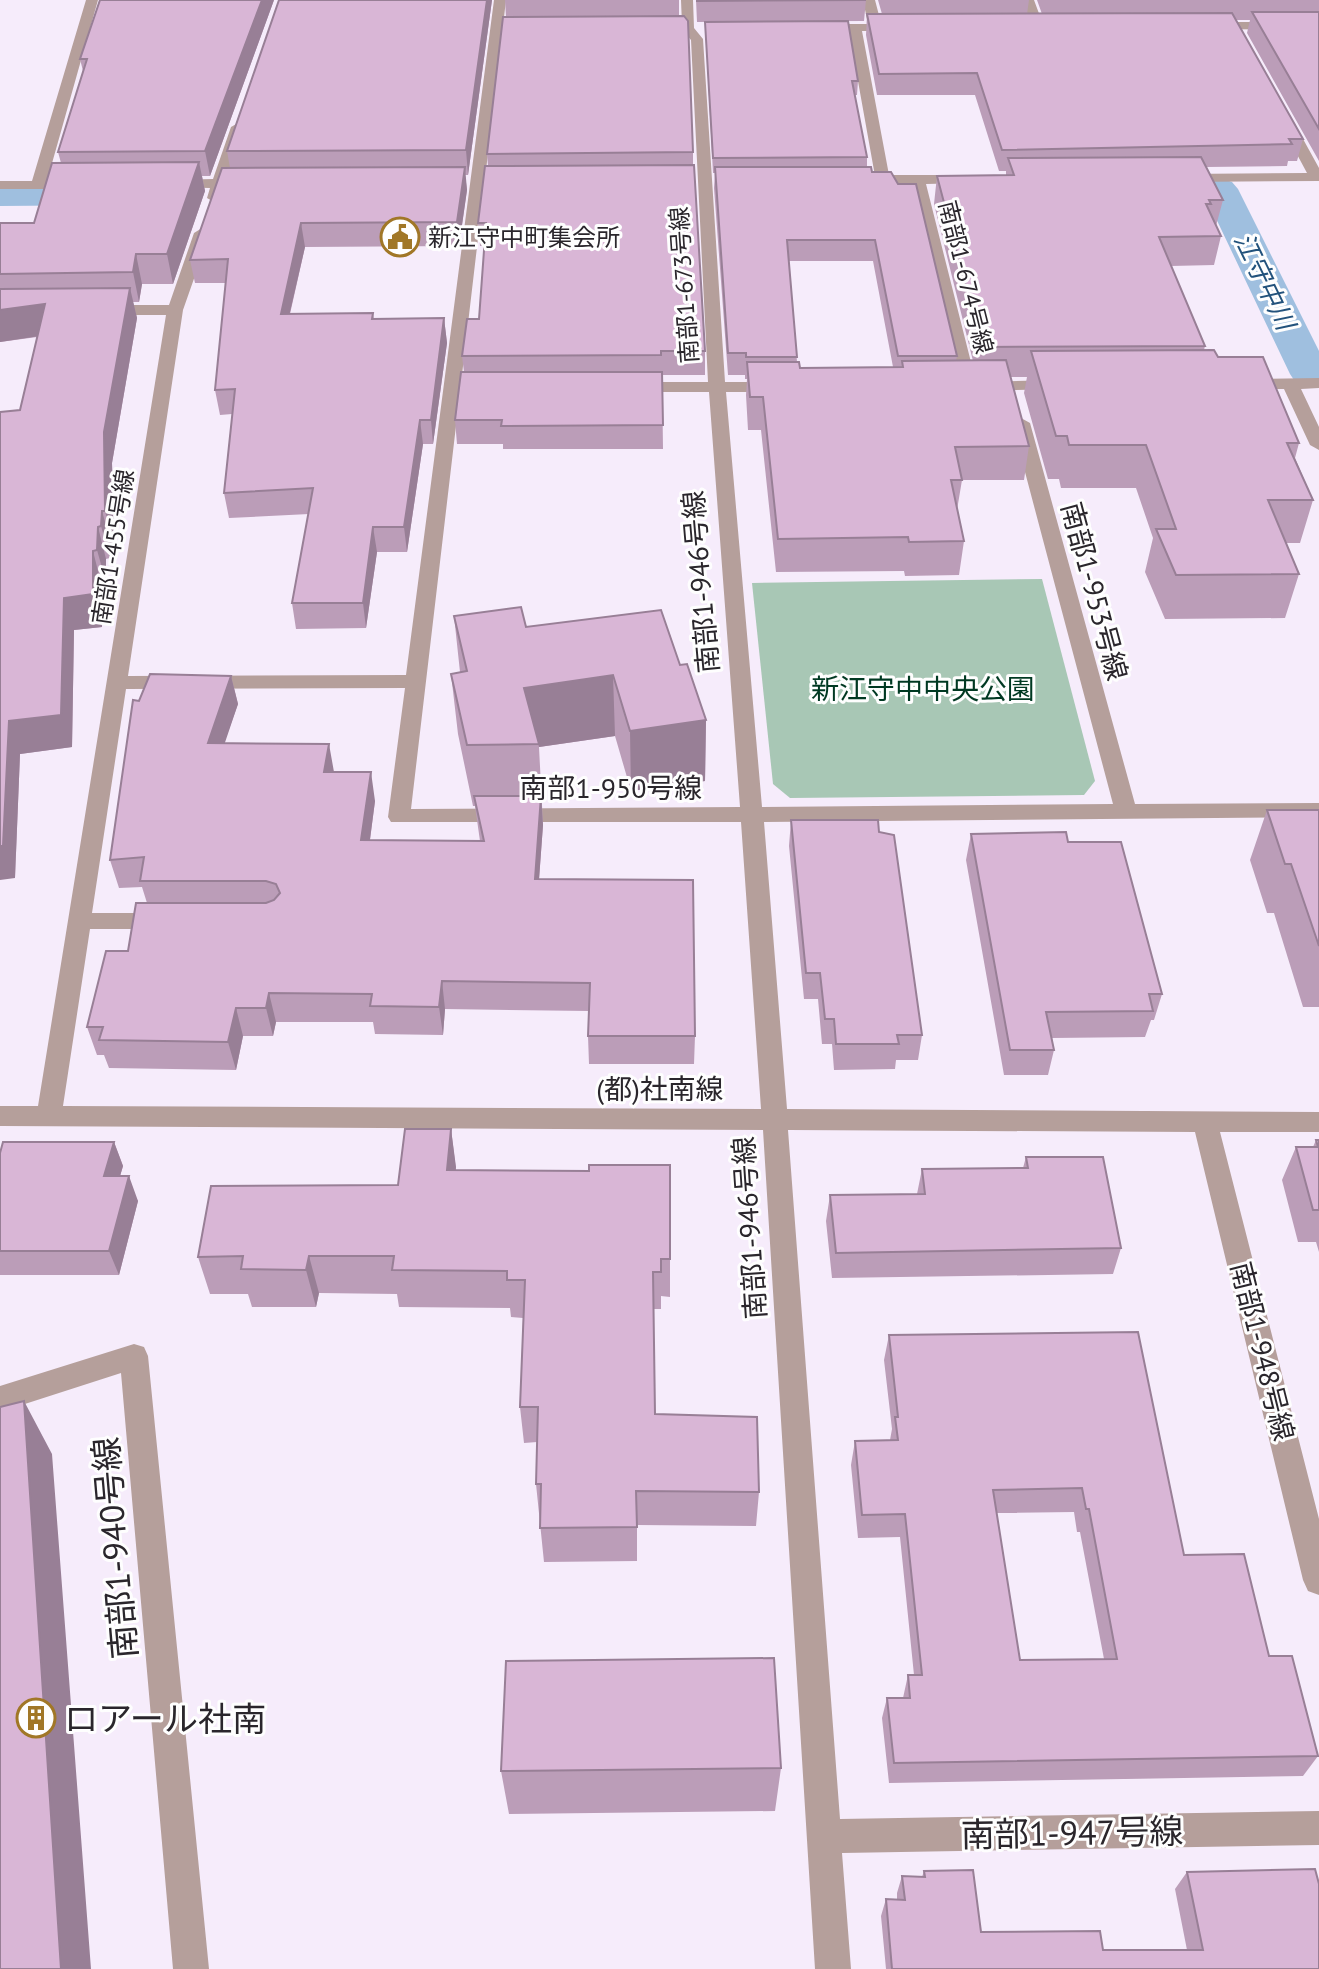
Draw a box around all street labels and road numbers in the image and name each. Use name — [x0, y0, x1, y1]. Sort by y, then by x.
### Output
street label: 南部1-674号線 — [932, 197, 1000, 357]
street label: 南部1-673号線 — [663, 206, 705, 364]
street label: 南部1-455号線 — [85, 467, 141, 627]
street label: 南部1-946号線 — [674, 489, 726, 675]
street label: 南部1-953号線 — [1053, 498, 1137, 684]
street label: 南部1-950号線 — [519, 769, 703, 806]
street label: (都)社南線 — [596, 1070, 724, 1107]
street label: 南部1-946号線 — [724, 1135, 774, 1321]
street label: 南部1-948号線 — [1223, 1258, 1303, 1444]
street label: 南部1-940号線 — [82, 1435, 146, 1661]
street label: 南部1-947号線 — [960, 1808, 1184, 1856]

